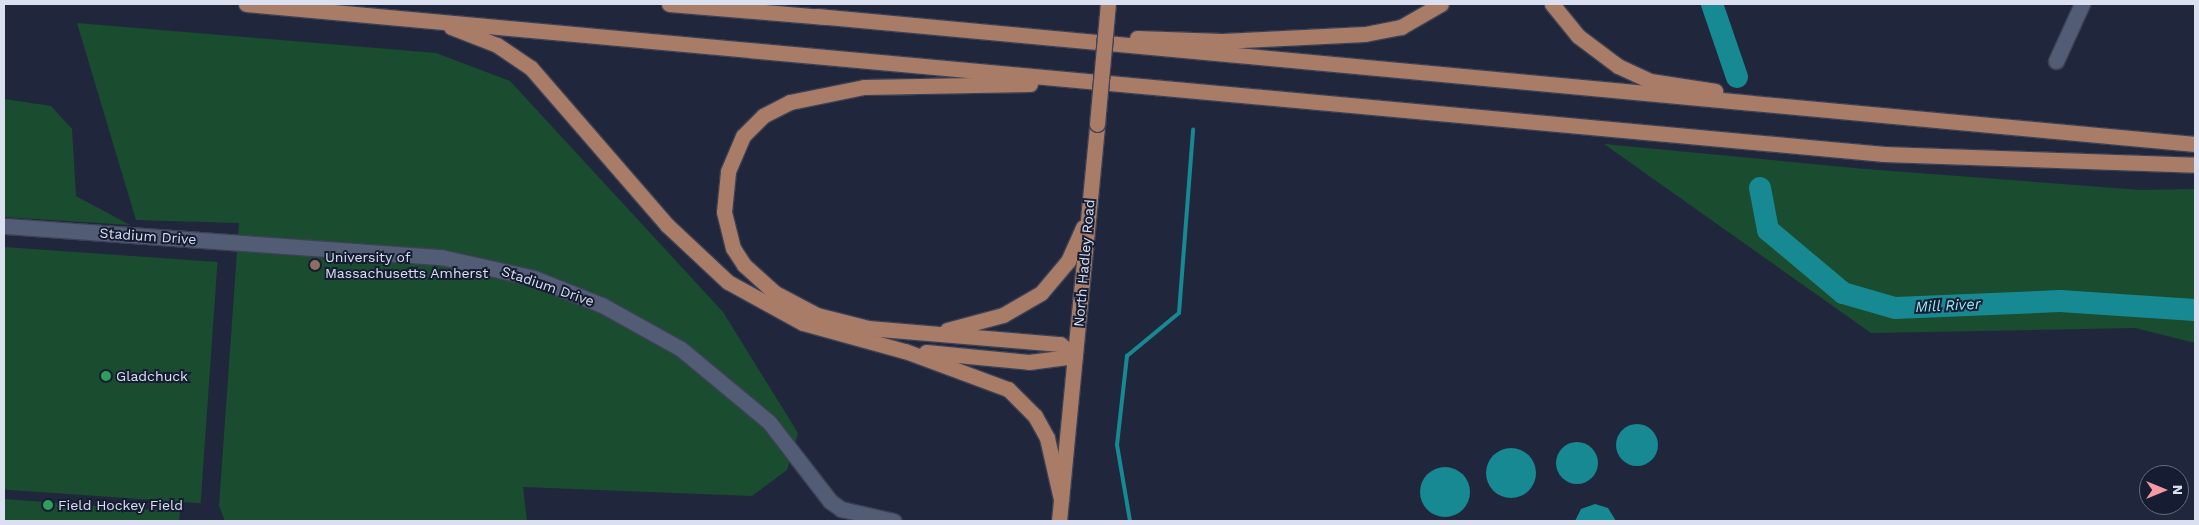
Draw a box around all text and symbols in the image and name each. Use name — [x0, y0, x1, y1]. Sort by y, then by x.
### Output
street label: North Hadley Road — [1070, 198, 1098, 328]
street label: Stadium Drive — [99, 224, 197, 248]
place label: University of Massachusetts Amherst — [325, 249, 489, 282]
marker: University of Massachusetts Amherst — [309, 259, 321, 271]
street label: Stadium Drive — [499, 262, 597, 310]
water label: Mill River — [1915, 295, 1981, 317]
place label: Gladchuck — [116, 368, 188, 384]
marker: Gladchuck — [100, 370, 112, 382]
north arrow — [2139, 465, 2189, 515]
text: N — [2170, 485, 2186, 495]
place label: Field Hockey Field — [58, 497, 183, 513]
marker: Field Hockey Field — [42, 499, 54, 511]

